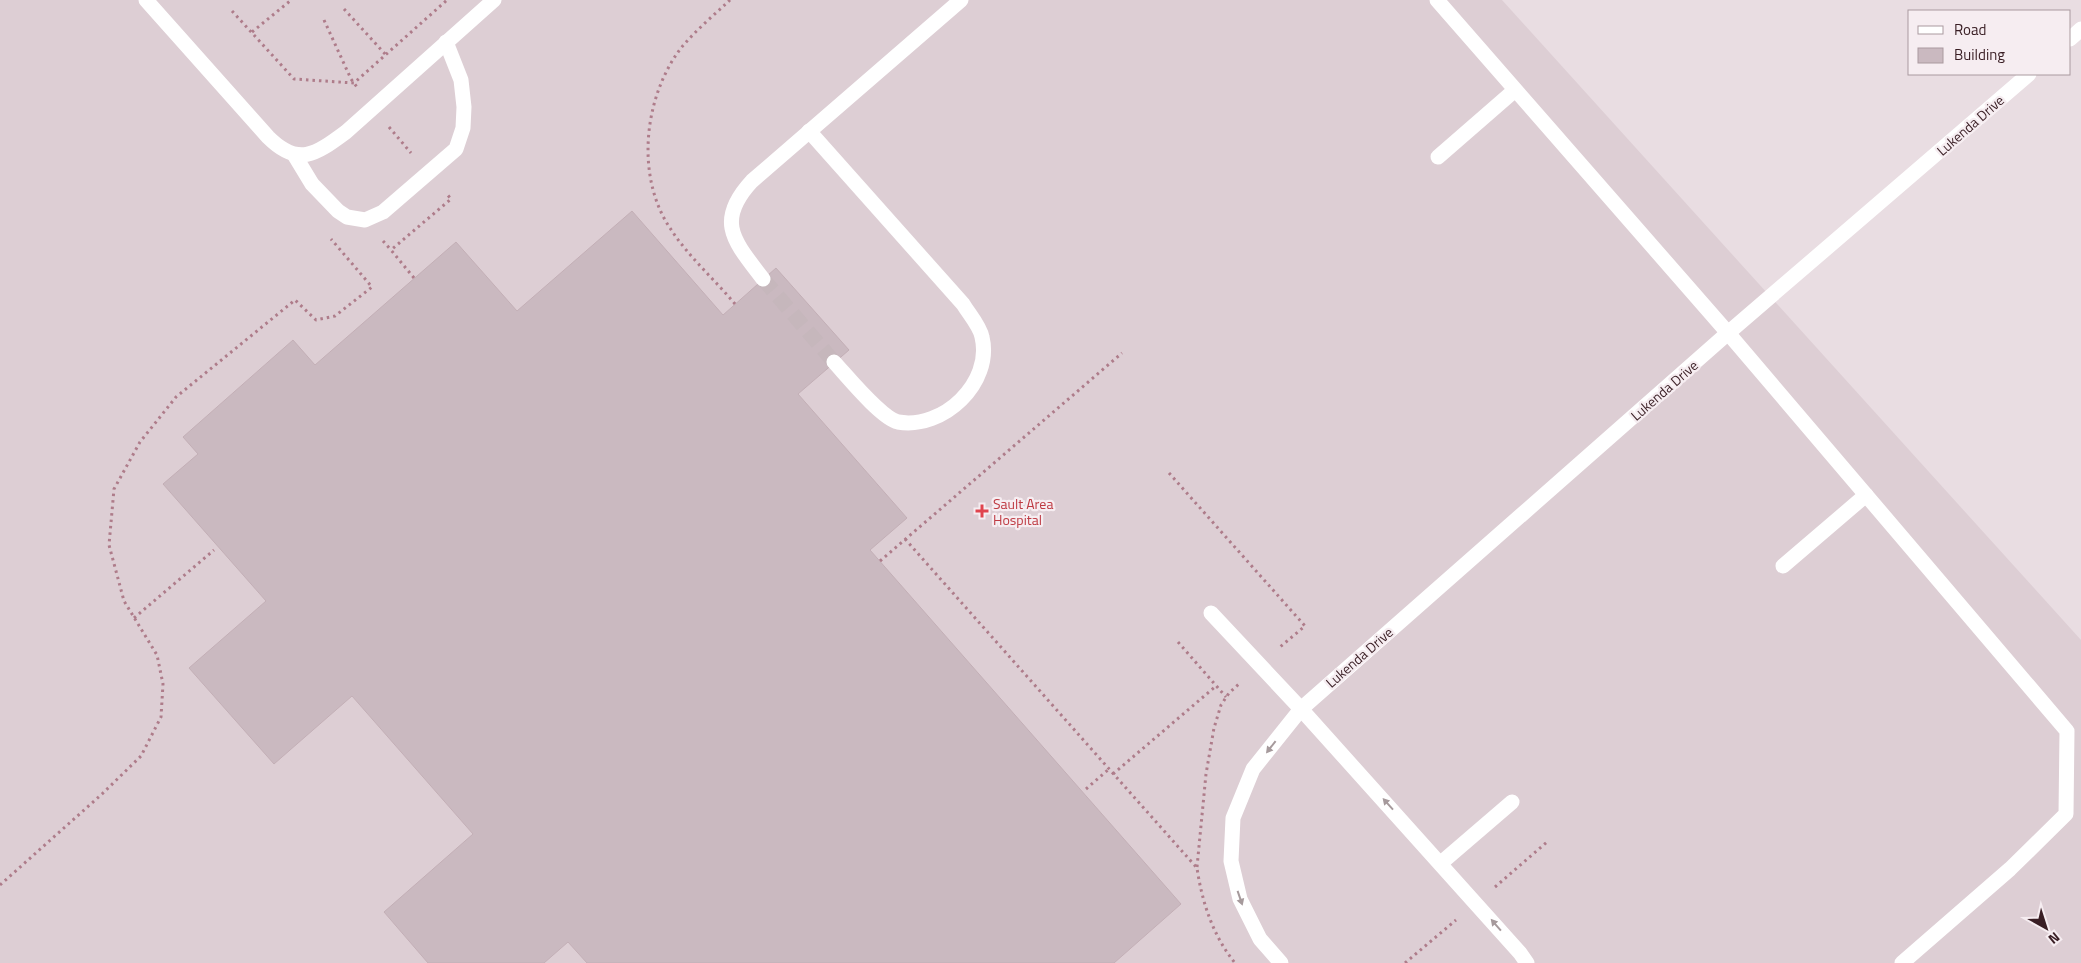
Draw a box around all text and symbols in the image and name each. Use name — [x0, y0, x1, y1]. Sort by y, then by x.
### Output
legend — [1908, 10, 2071, 75]
text: Road — [1954, 18, 1986, 41]
text: Building — [1954, 43, 2005, 66]
street label: Lukenda Drive — [1932, 90, 2008, 160]
street label: Lukenda Drive — [1626, 355, 1702, 425]
place label: Sault Area Hospital — [993, 493, 1053, 530]
marker: Sault Area Hospital — [975, 504, 989, 518]
street label: Lukenda Drive — [1321, 622, 1397, 692]
one-way arrow — [1265, 740, 1276, 753]
one-way arrow — [1382, 798, 1393, 811]
one-way arrow — [1237, 891, 1245, 906]
north arrow — [2021, 903, 2071, 953]
one-way arrow — [1490, 920, 1502, 932]
text: N — [2044, 927, 2065, 950]

